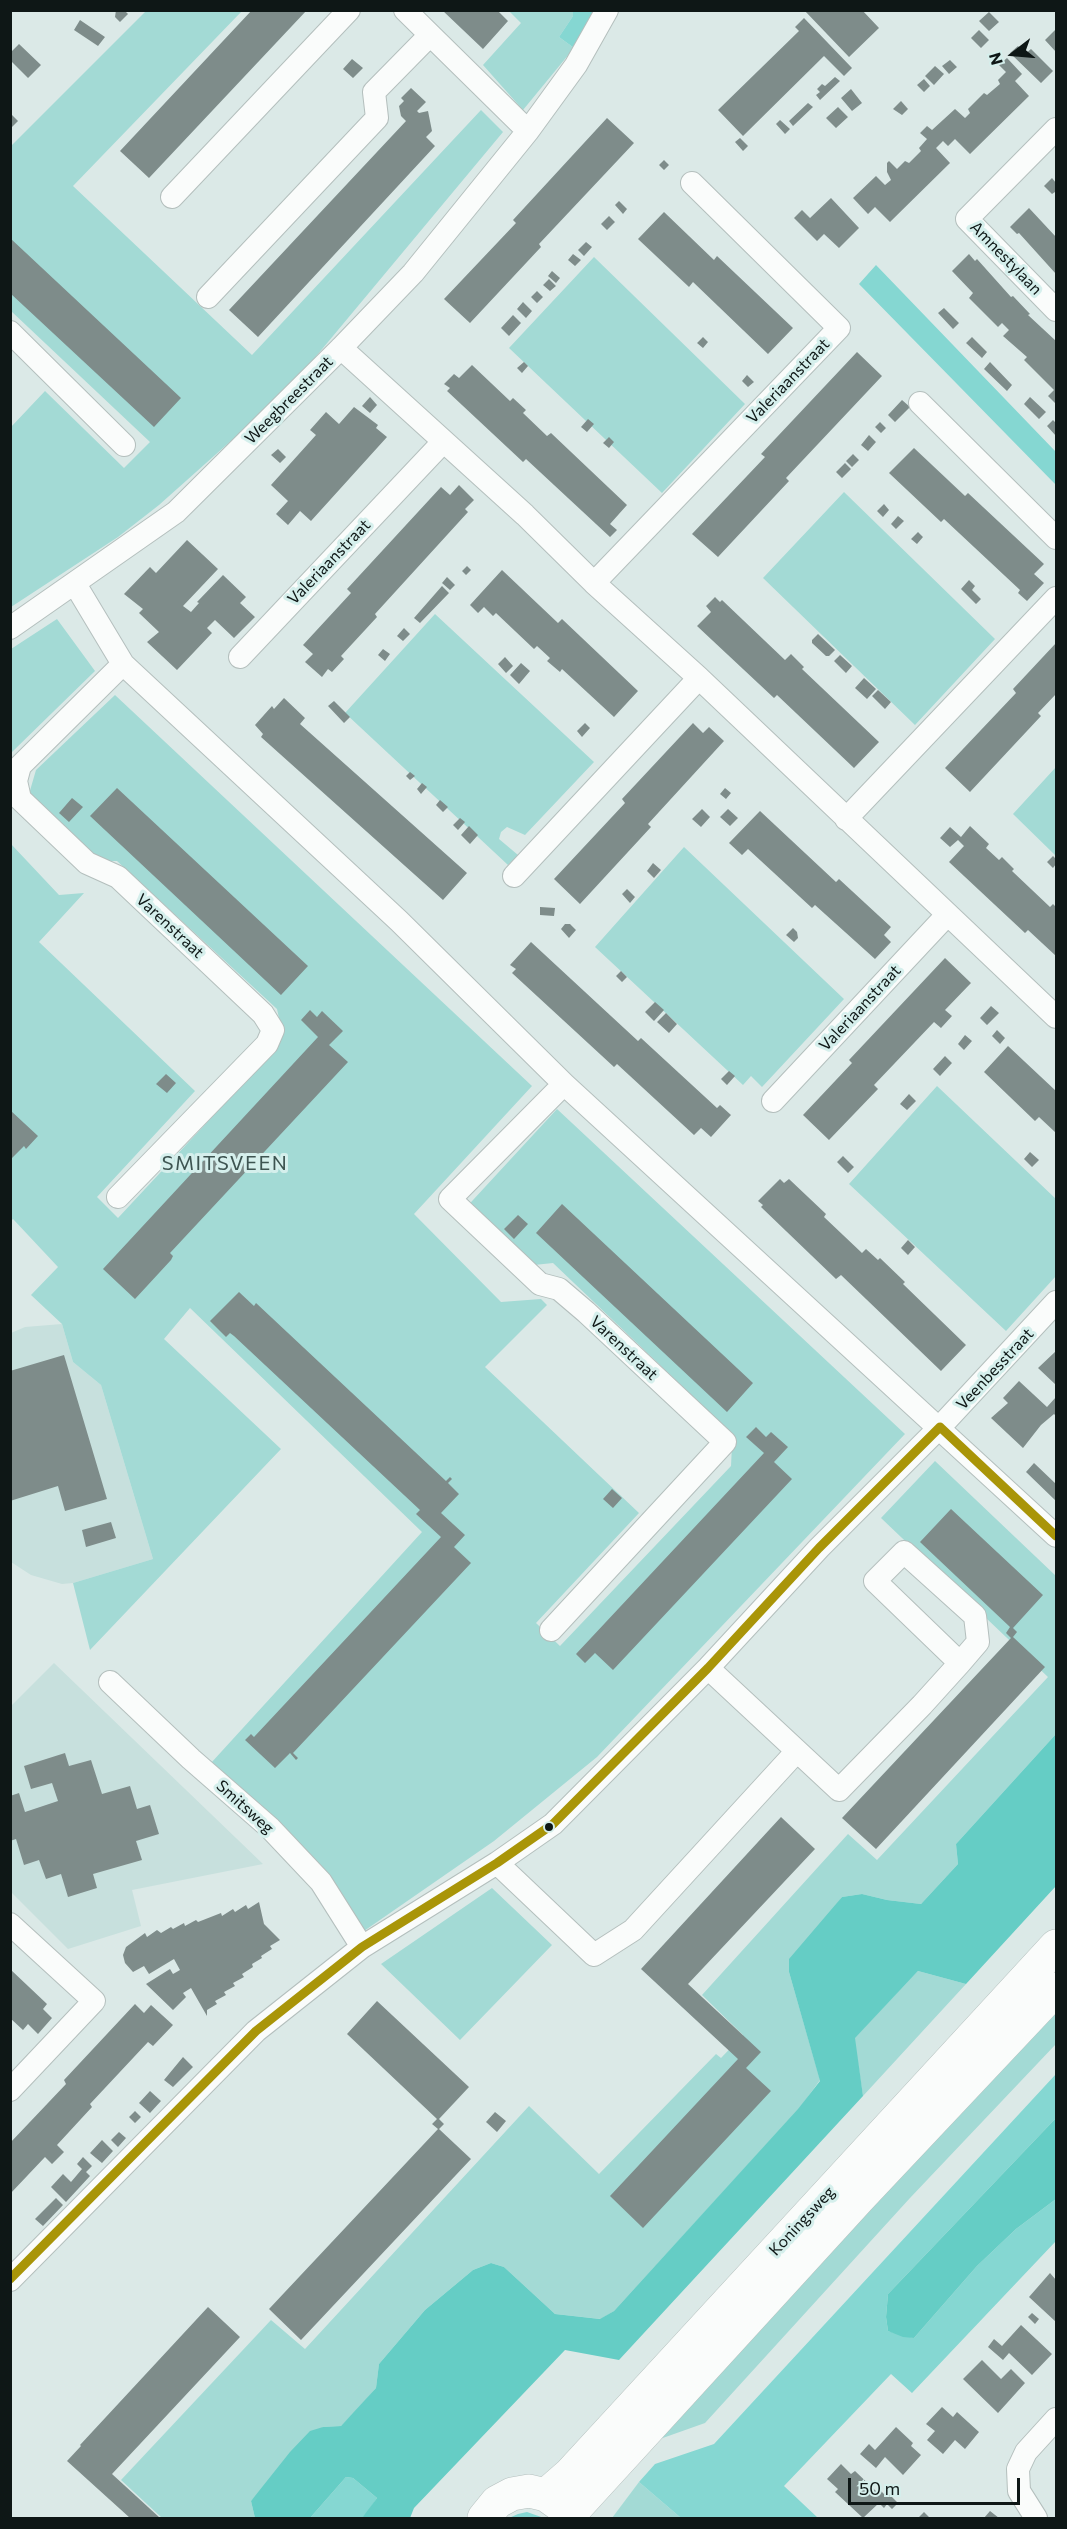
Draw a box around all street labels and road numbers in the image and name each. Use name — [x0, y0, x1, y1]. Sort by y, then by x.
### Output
street label: Amnestylaan — [966, 217, 1046, 299]
street label: Valeriaanstraat — [743, 334, 833, 428]
street label: Weegbreestraat — [241, 352, 337, 448]
street label: Valeriaanstraat — [284, 515, 374, 609]
street label: Varenstraat — [132, 890, 208, 962]
street label: Valeriaanstraat — [815, 961, 905, 1055]
street label: Varenstraat — [586, 1312, 662, 1384]
street label: Veenbesstraat — [952, 1324, 1038, 1414]
street label: Smitsweg — [212, 1776, 278, 1838]
street label: Koningsweg — [765, 2182, 839, 2260]

